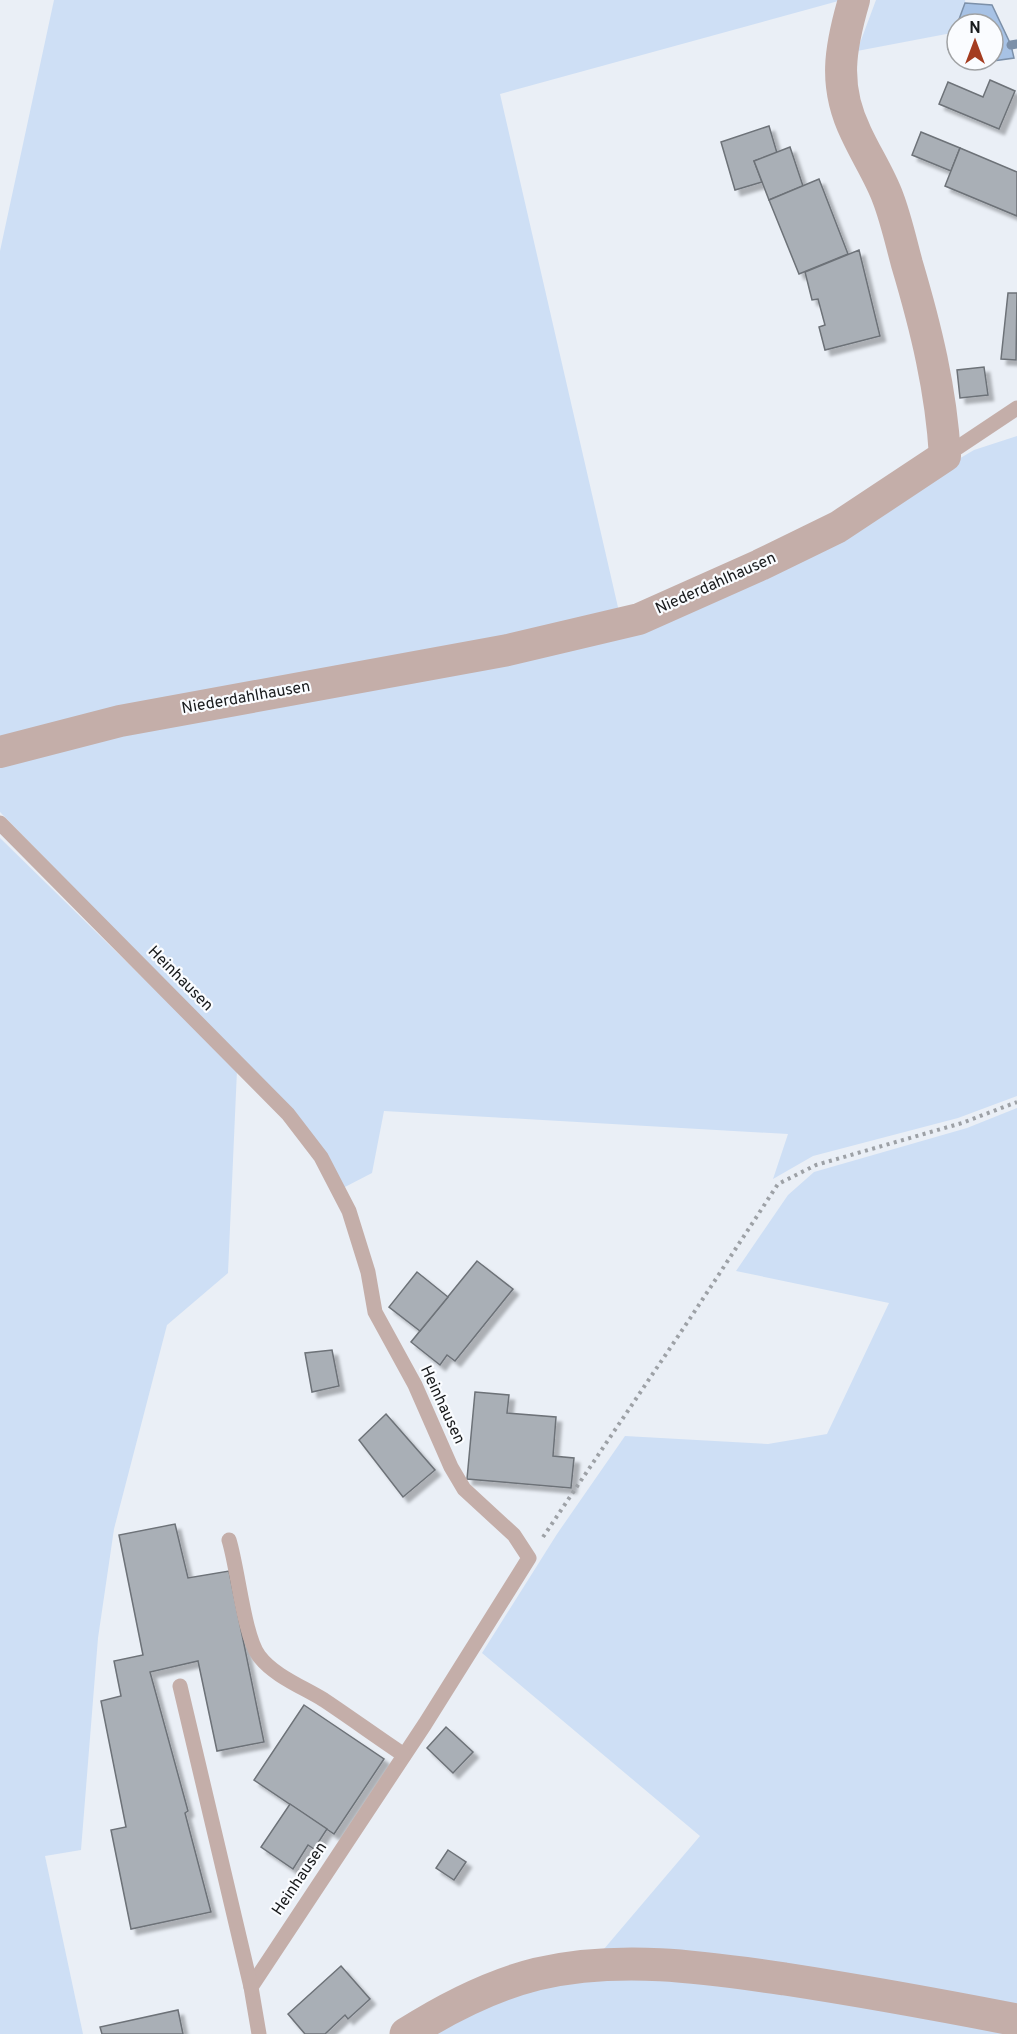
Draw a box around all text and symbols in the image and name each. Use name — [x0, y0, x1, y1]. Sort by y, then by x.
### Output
north arrow — [945, 12, 1005, 72]
text: N — [969, 19, 981, 39]
street label: Niederdahlhausen — [652, 548, 780, 620]
street label: Niederdahlhausen — [180, 677, 312, 719]
street label: Heinhausen — [143, 942, 217, 1016]
street label: Heinhausen — [415, 1362, 469, 1448]
street label: Heinhausen — [268, 1838, 332, 1920]

